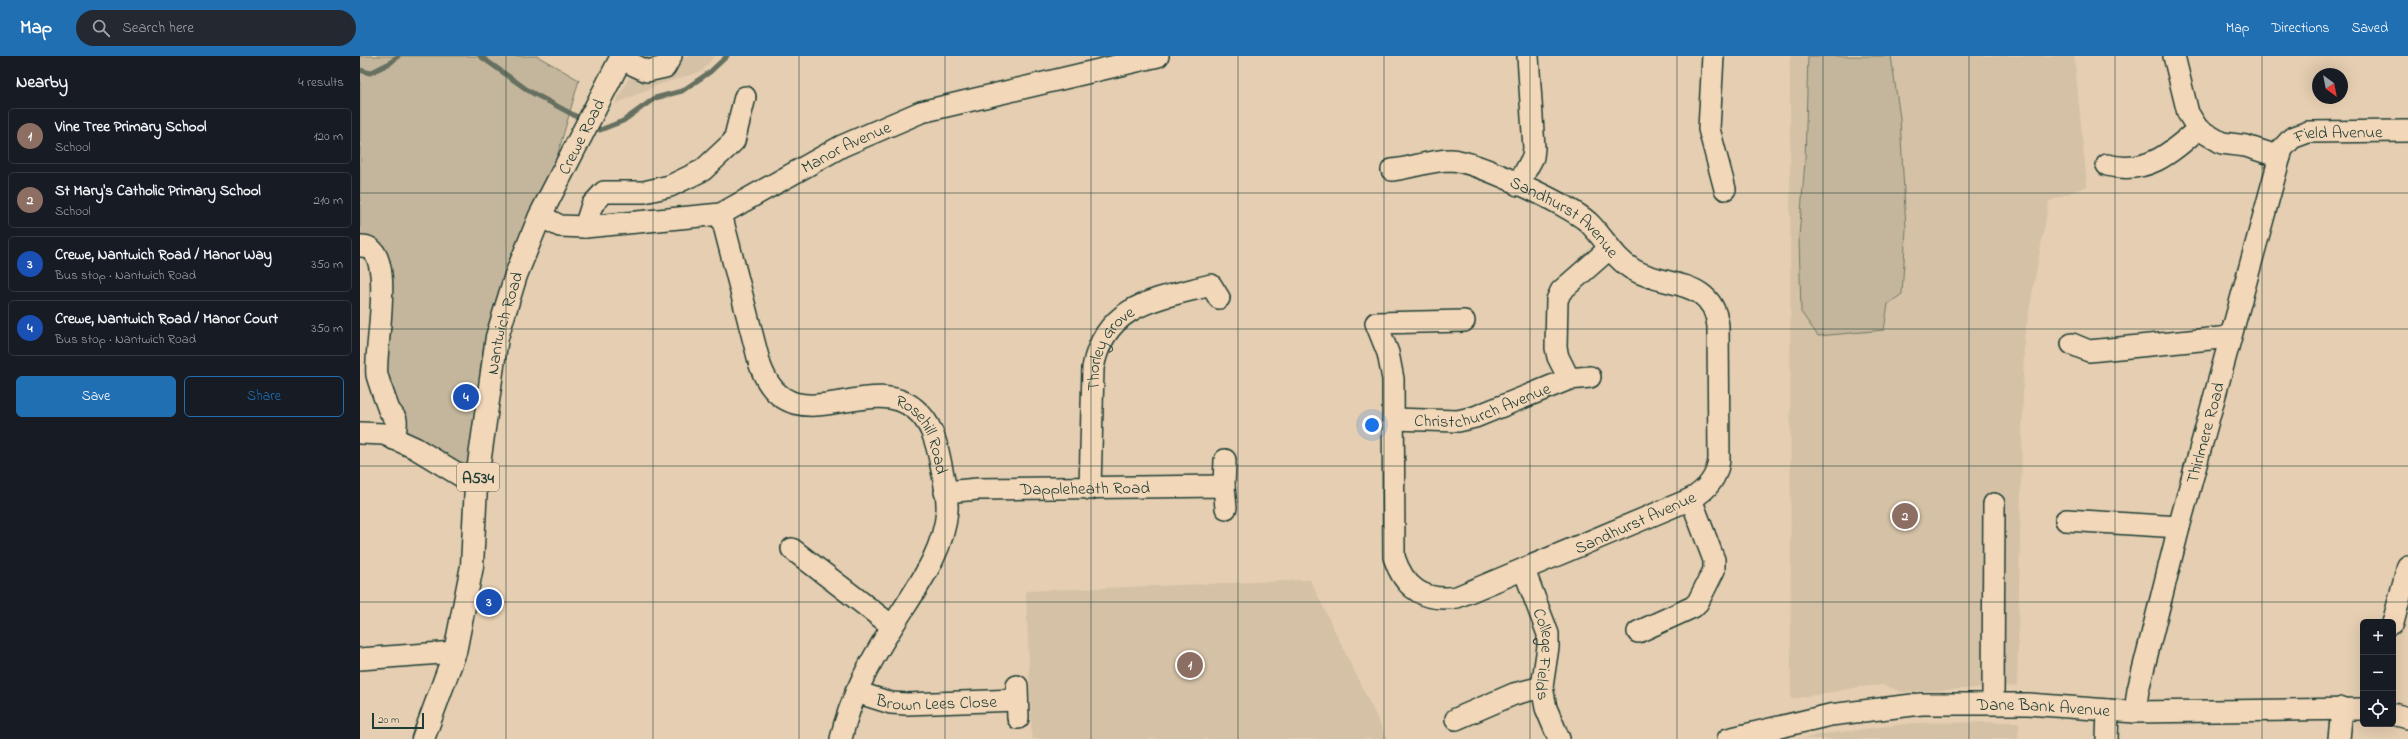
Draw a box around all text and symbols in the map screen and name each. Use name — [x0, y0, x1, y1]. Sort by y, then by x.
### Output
search box — [76, 10, 356, 46]
text: Map — [20, 15, 52, 42]
icon: search — [90, 17, 112, 39]
text: Search here — [122, 17, 194, 39]
text: Map — [2226, 18, 2249, 39]
text: Directions — [2271, 18, 2329, 39]
text: Saved — [2351, 18, 2388, 39]
north arrow — [2312, 68, 2348, 104]
text: Nearby — [16, 70, 68, 95]
text: 4 results — [298, 73, 344, 92]
street label: Crewe Road — [552, 94, 612, 179]
street label: Manor Avenue — [797, 115, 895, 180]
text: Vine Tree Primary School — [55, 116, 207, 138]
street label: Field Avenue — [2289, 120, 2383, 151]
text: 1 — [28, 127, 32, 146]
text: 120 m — [313, 127, 343, 146]
text: School — [55, 138, 91, 157]
street label: Sandhurst Avenue — [1505, 170, 1624, 264]
text: St Mary's Catholic Primary School — [55, 180, 261, 202]
text: 2 — [27, 191, 33, 210]
text: 210 m — [313, 191, 343, 210]
text: School — [55, 202, 91, 221]
text: Crewe, Nantwich Road / Manor Way — [55, 244, 272, 266]
text: 3 — [27, 255, 33, 274]
text: 350 m — [311, 255, 343, 274]
text: Bus stop · Nantwich Road — [55, 266, 196, 285]
street label: Nantwich Road — [481, 268, 530, 376]
street label: Thorley Grove — [1081, 300, 1140, 391]
text: Crewe, Nantwich Road / Manor Court — [55, 308, 278, 330]
text: 4 — [27, 319, 33, 338]
text: 350 m — [311, 319, 343, 338]
text: Bus stop · Nantwich Road — [55, 330, 196, 349]
button: Save — [16, 376, 176, 417]
button: Share — [184, 376, 344, 417]
street label: Christchurch Avenue — [1414, 377, 1555, 435]
street label: Thirlmere Road — [2180, 379, 2232, 487]
pin: 4 — [453, 382, 479, 412]
street label: Rosehill Road — [892, 389, 954, 477]
your location — [1362, 415, 1382, 435]
road number: A534 — [457, 463, 499, 491]
street label: Dappleheath Road — [1019, 476, 1151, 503]
street label: Sandhurst Avenue — [1571, 485, 1701, 561]
pin: 2 — [1892, 501, 1918, 531]
pin: 3 — [476, 587, 502, 617]
street label: College Fields — [1525, 605, 1559, 702]
map controls — [2360, 619, 2396, 727]
button: + — [2360, 619, 2396, 655]
pin: 1 — [1177, 650, 1203, 680]
button: − — [2360, 655, 2396, 691]
street label: Brown Lees Close — [871, 688, 998, 718]
button: locate — [2360, 691, 2396, 727]
street label: Dane Bank Avenue — [1976, 693, 2111, 724]
scale bar — [372, 711, 424, 730]
text: 20 m — [378, 712, 400, 728]

